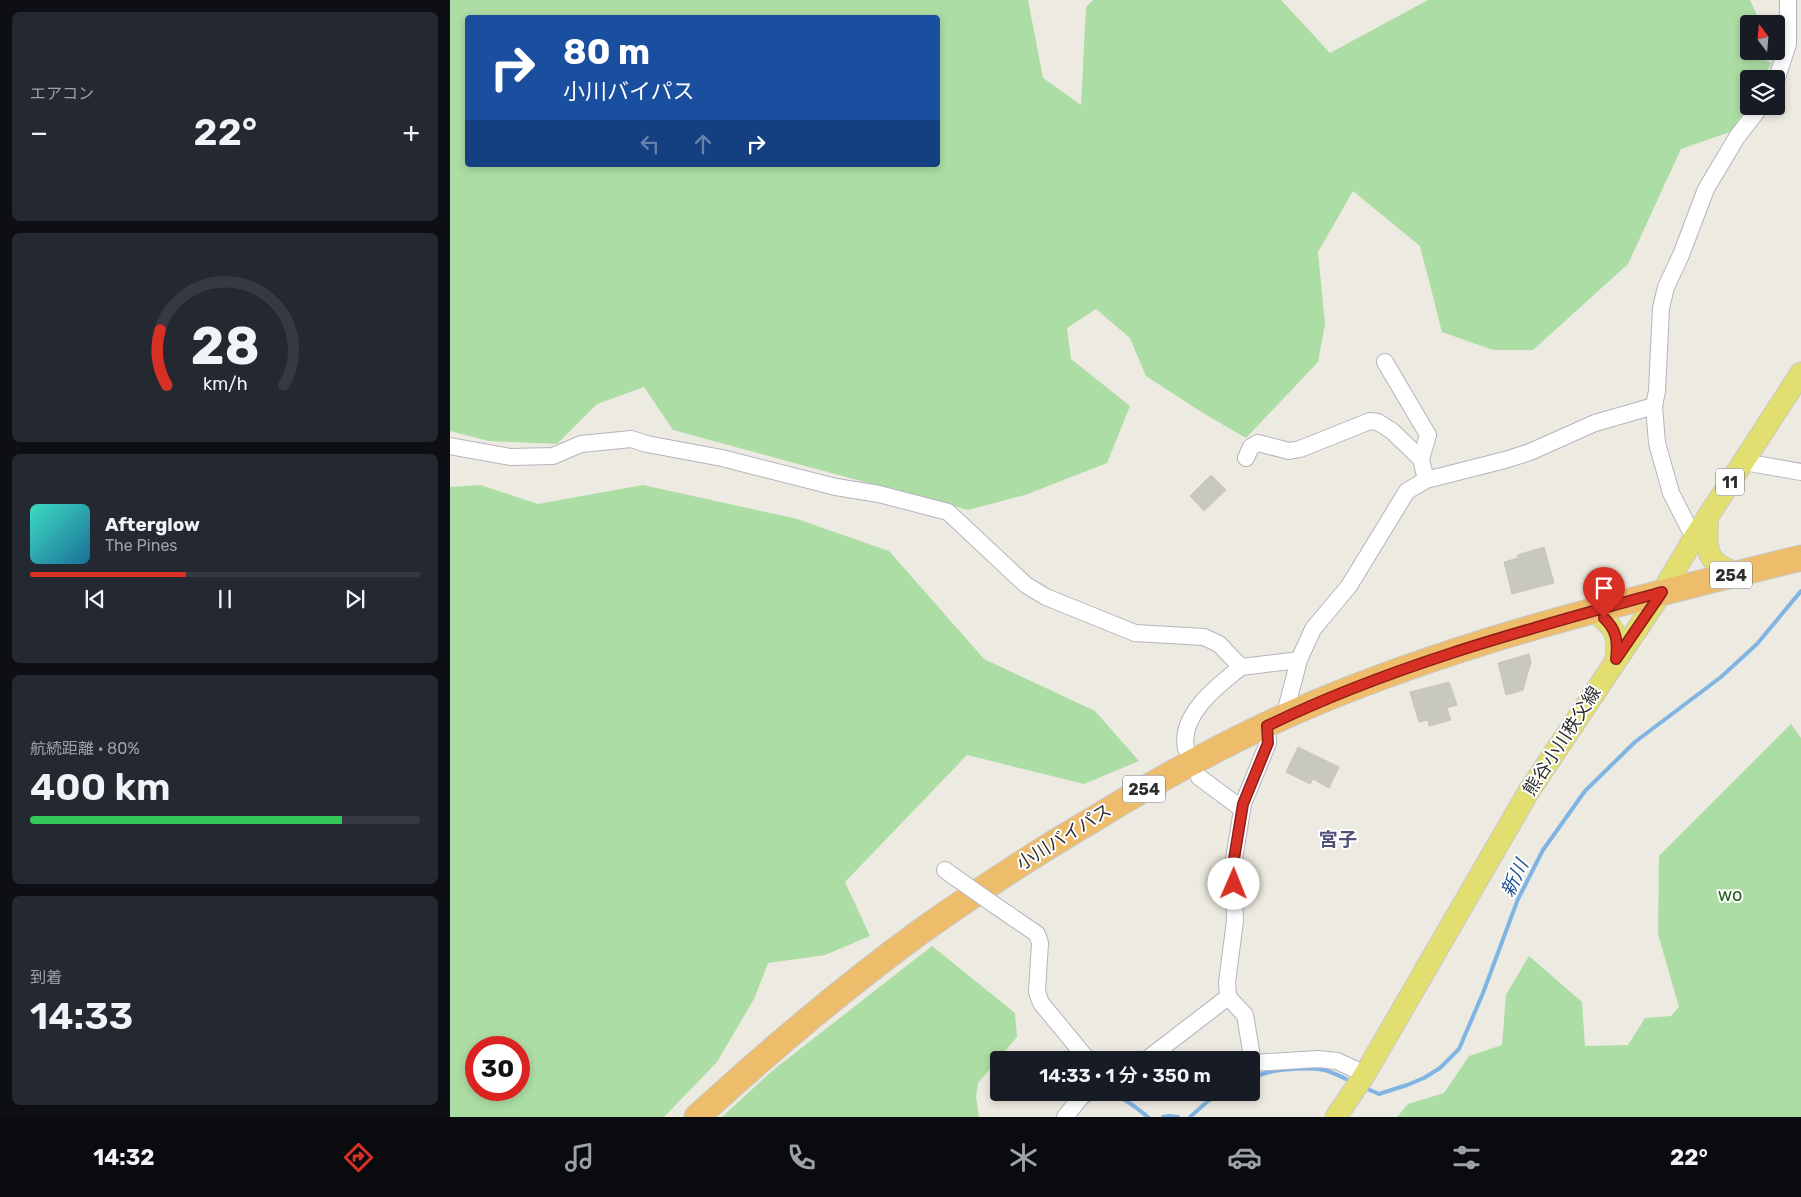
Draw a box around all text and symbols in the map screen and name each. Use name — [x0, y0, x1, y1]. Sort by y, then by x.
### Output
north arrow — [1740, 15, 1785, 60]
map controls — [1740, 15, 1785, 115]
text: 80 m — [563, 31, 650, 73]
icon: right — [480, 35, 545, 100]
button: layers — [1740, 70, 1785, 115]
text: 小川バイパス — [563, 78, 695, 105]
text: エアコン — [30, 84, 94, 103]
text: 22° — [194, 109, 257, 155]
text: − — [30, 116, 48, 149]
text: + — [403, 116, 420, 149]
icon: left — [636, 130, 664, 158]
icon: ahead — [689, 130, 717, 158]
icon: right — [742, 130, 770, 158]
text: 28 — [190, 315, 260, 377]
text: km/h — [203, 373, 247, 394]
road number: 11 — [1716, 468, 1744, 496]
text: Afterglow — [105, 513, 200, 536]
text: The Pines — [105, 536, 178, 555]
road number: 254 — [1710, 562, 1752, 588]
pin — [1583, 567, 1625, 618]
icon: arrive — [1590, 574, 1618, 602]
icon: previous — [81, 585, 109, 613]
icon: pause — [211, 585, 239, 613]
icon: next — [341, 585, 369, 613]
street label: 熊谷小川秩父線 — [1518, 682, 1606, 800]
text: 航続距離 · 80% — [30, 739, 140, 758]
text: 400 km — [30, 764, 171, 810]
road number: 254 — [1123, 776, 1165, 802]
street label: 小川バイパス — [1013, 799, 1115, 875]
district label: 宮子 — [1319, 828, 1357, 851]
water label: 新川 — [1496, 854, 1534, 900]
position arrow — [1207, 857, 1259, 909]
park label: wo — [1718, 884, 1742, 906]
text: 到着 — [30, 968, 62, 987]
text: 14:33 — [30, 993, 133, 1039]
speed limit sign: 30 — [465, 1036, 530, 1101]
text: 14:33 · 1 分 · 350 m — [1039, 1064, 1211, 1087]
icon: directions — [341, 1140, 376, 1175]
icon: music — [562, 1140, 597, 1175]
icon: phone — [784, 1140, 819, 1175]
icon: climate — [1006, 1140, 1041, 1175]
icon: car — [1227, 1140, 1262, 1175]
icon: filters — [1449, 1140, 1484, 1175]
text: 14:32 — [93, 1144, 154, 1171]
text: 22° — [1670, 1144, 1708, 1171]

